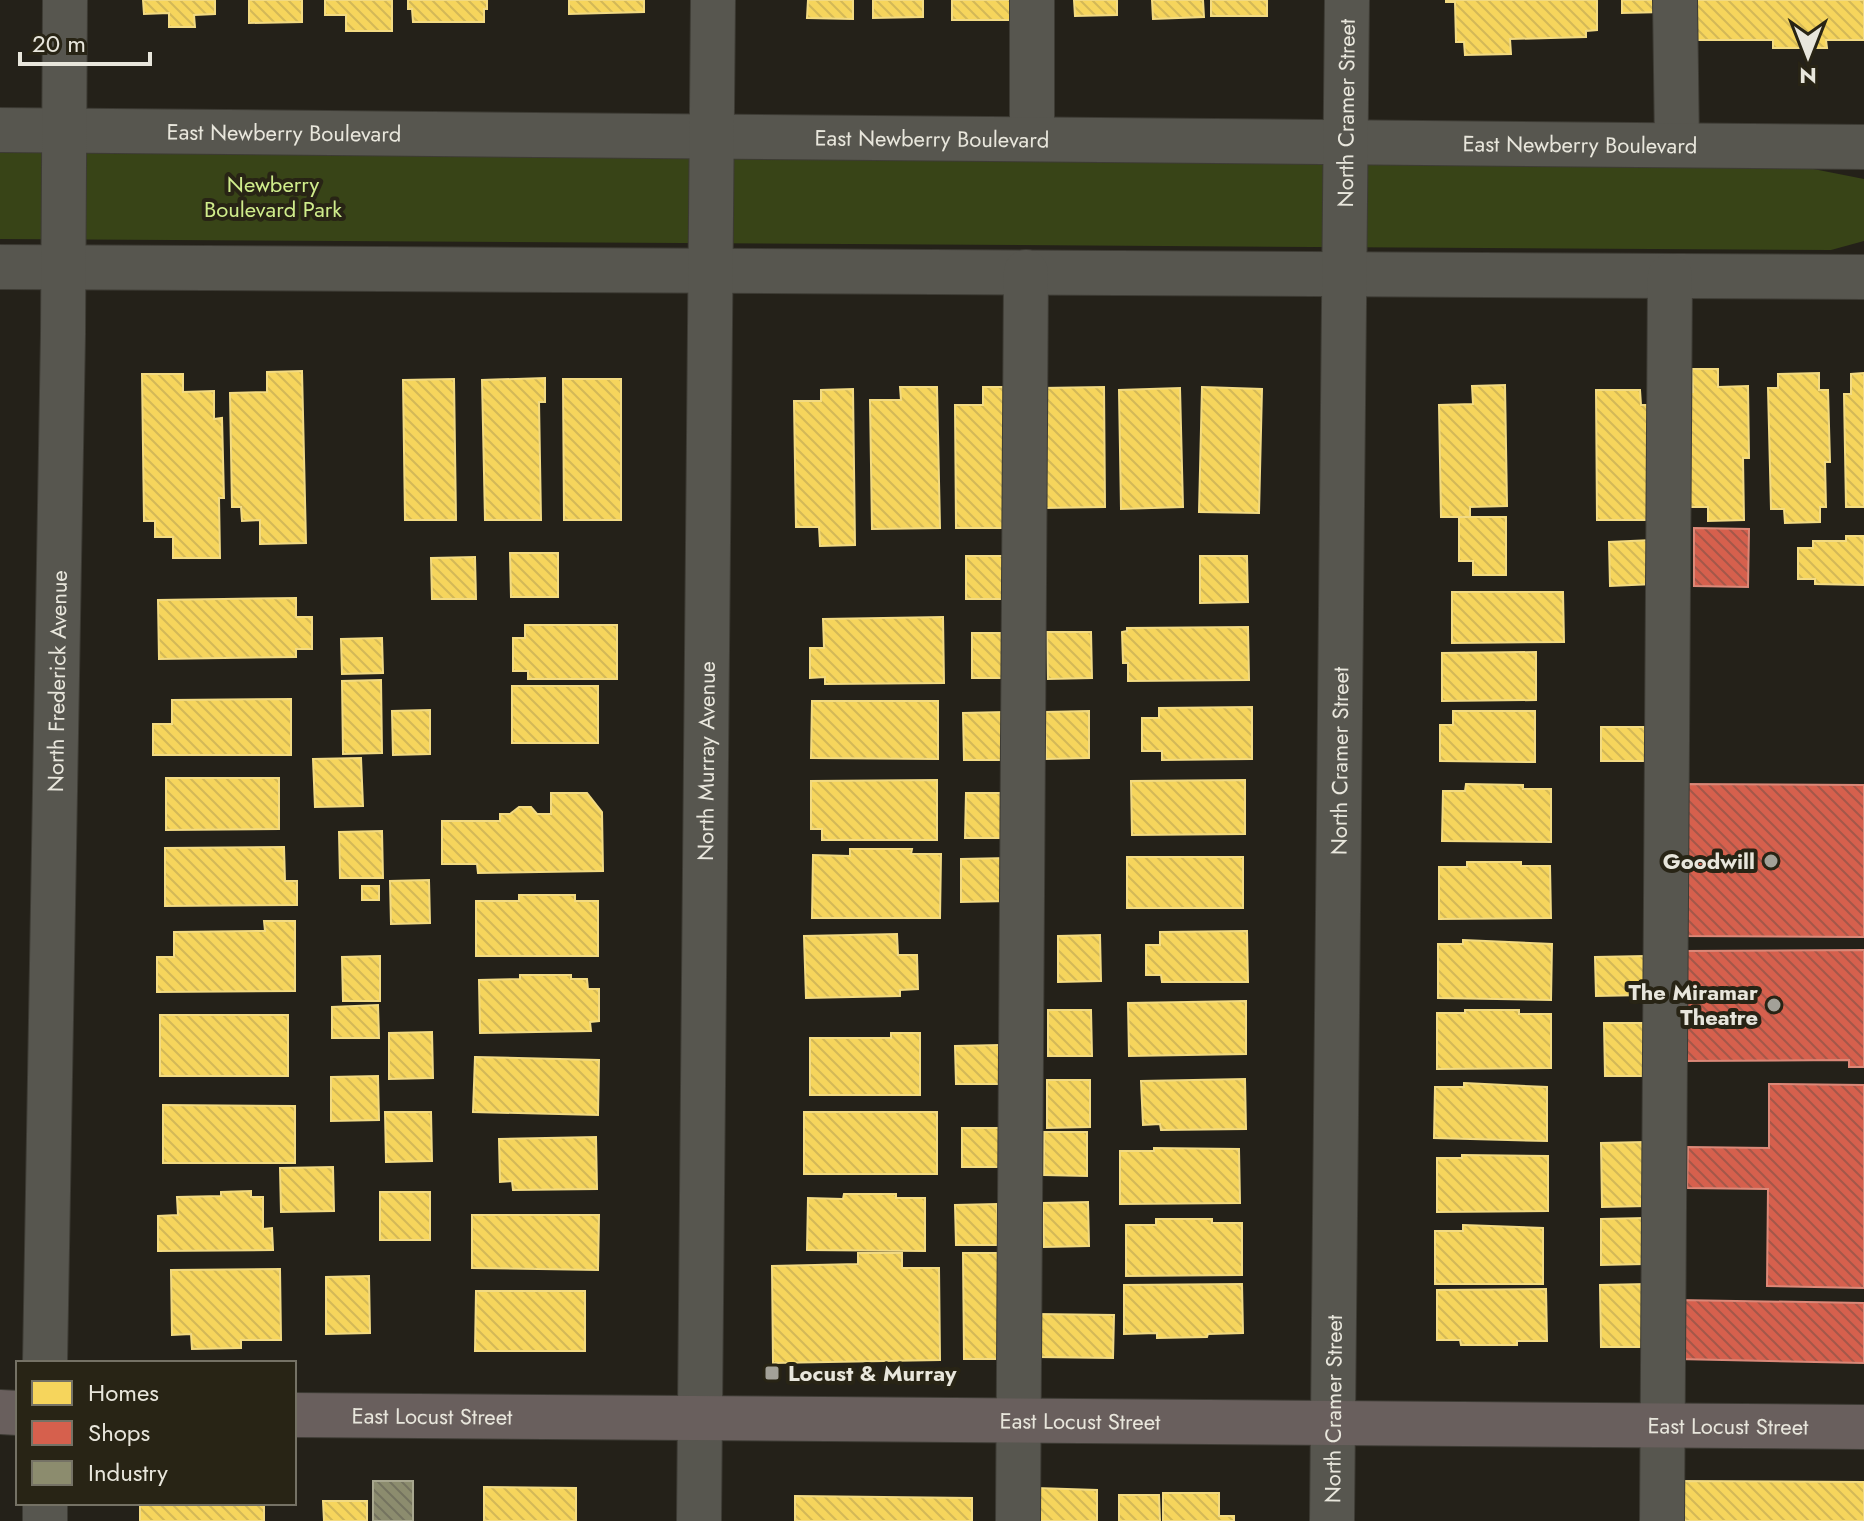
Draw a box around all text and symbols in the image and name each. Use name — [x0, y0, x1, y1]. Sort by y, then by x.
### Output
scale bar — [20, 16, 150, 66]
north arrow — [1768, 16, 1848, 96]
street label: North Cramer Street — [1329, 18, 1363, 207]
text: 20 m — [32, 26, 86, 61]
text: N — [1799, 60, 1817, 92]
street label: East Newberry Boulevard — [166, 116, 402, 150]
street label: East Newberry Boulevard — [814, 121, 1049, 156]
street label: East Newberry Boulevard — [1462, 127, 1697, 161]
park label: Newberry Boulevard Park — [204, 168, 342, 225]
street label: North Frederick Avenue — [39, 570, 75, 792]
street label: North Murray Avenue — [689, 661, 723, 861]
street label: North Cramer Street — [1323, 666, 1356, 855]
place label: Goodwill — [1663, 845, 1755, 877]
marker: Goodwill — [1762, 852, 1780, 870]
place label: The Miramar Theatre — [1628, 976, 1758, 1033]
marker: The Miramar Theatre — [1765, 996, 1783, 1014]
street label: North Cramer Street — [1316, 1314, 1350, 1503]
place label: Locust & Murray — [788, 1357, 957, 1389]
legend — [16, 1361, 296, 1505]
marker: Locust & Murray — [763, 1364, 781, 1382]
text: Homes — [88, 1375, 159, 1410]
street label: East Locust Street — [351, 1399, 513, 1433]
street label: East Locust Street — [999, 1404, 1161, 1438]
street label: East Locust Street — [1647, 1409, 1809, 1443]
text: Shops — [88, 1415, 150, 1450]
text: Industry — [88, 1455, 168, 1490]

